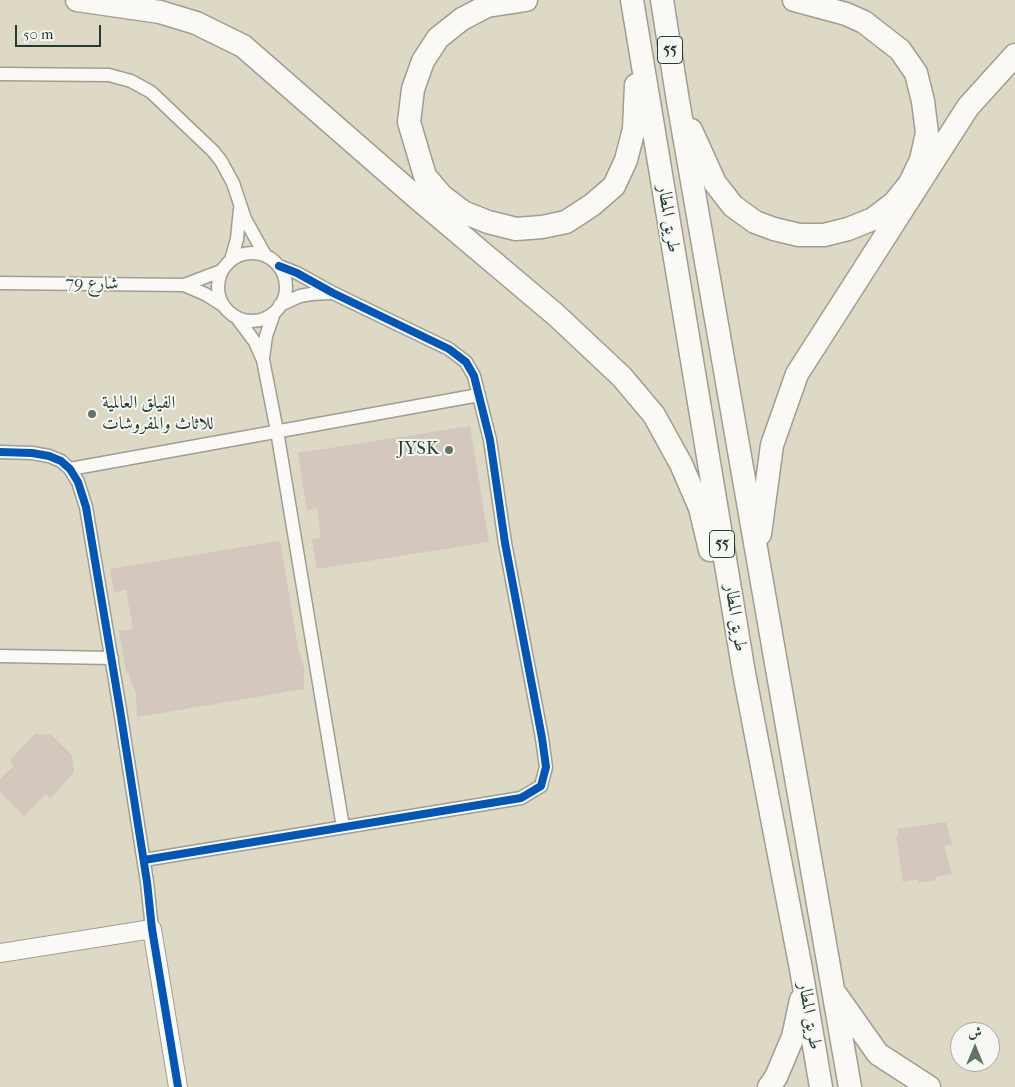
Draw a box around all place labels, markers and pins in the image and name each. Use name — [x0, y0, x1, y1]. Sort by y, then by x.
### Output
place label: الفيلق العالمية للاثاث والمفروشات — [102, 393, 214, 436]
marker: الفيلق العالمية للاثاث والمفروشات — [86, 408, 98, 420]
place label: JYSK — [398, 439, 439, 461]
marker: JYSK — [443, 444, 455, 456]

